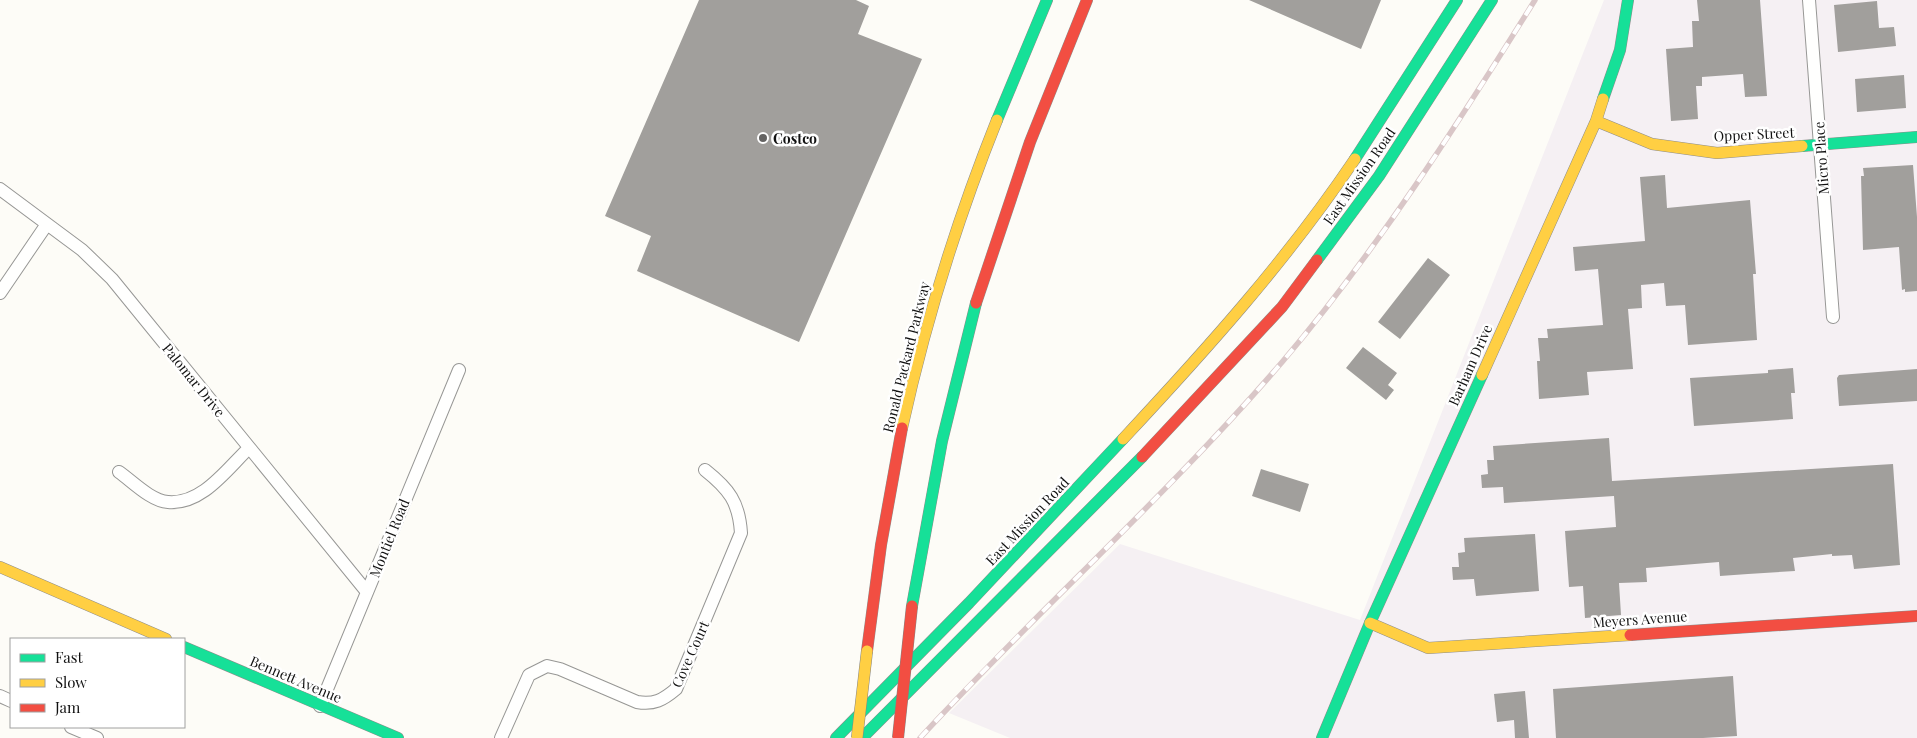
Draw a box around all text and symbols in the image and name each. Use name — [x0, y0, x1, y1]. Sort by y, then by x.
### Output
street label: Micro Place — [1809, 121, 1833, 195]
street label: Opper Street — [1713, 122, 1796, 146]
street label: East Mission Road — [1318, 124, 1400, 228]
place label: Costco — [773, 129, 817, 148]
marker: Costco — [757, 132, 769, 144]
street label: Ronald Packard Parkway — [878, 280, 934, 434]
street label: Barham Drive — [1444, 321, 1496, 409]
street label: Palomar Drive — [158, 339, 230, 421]
street label: East Mission Road — [981, 473, 1073, 569]
street label: Montiel Road — [365, 496, 413, 580]
street label: Meyers Avenue — [1592, 606, 1688, 632]
street label: Cove Court — [667, 617, 714, 690]
legend — [10, 638, 185, 728]
text: Fast — [55, 647, 84, 667]
street label: Bennett Avenue — [247, 651, 345, 707]
text: Slow — [55, 672, 87, 692]
text: Jam — [54, 697, 81, 717]

